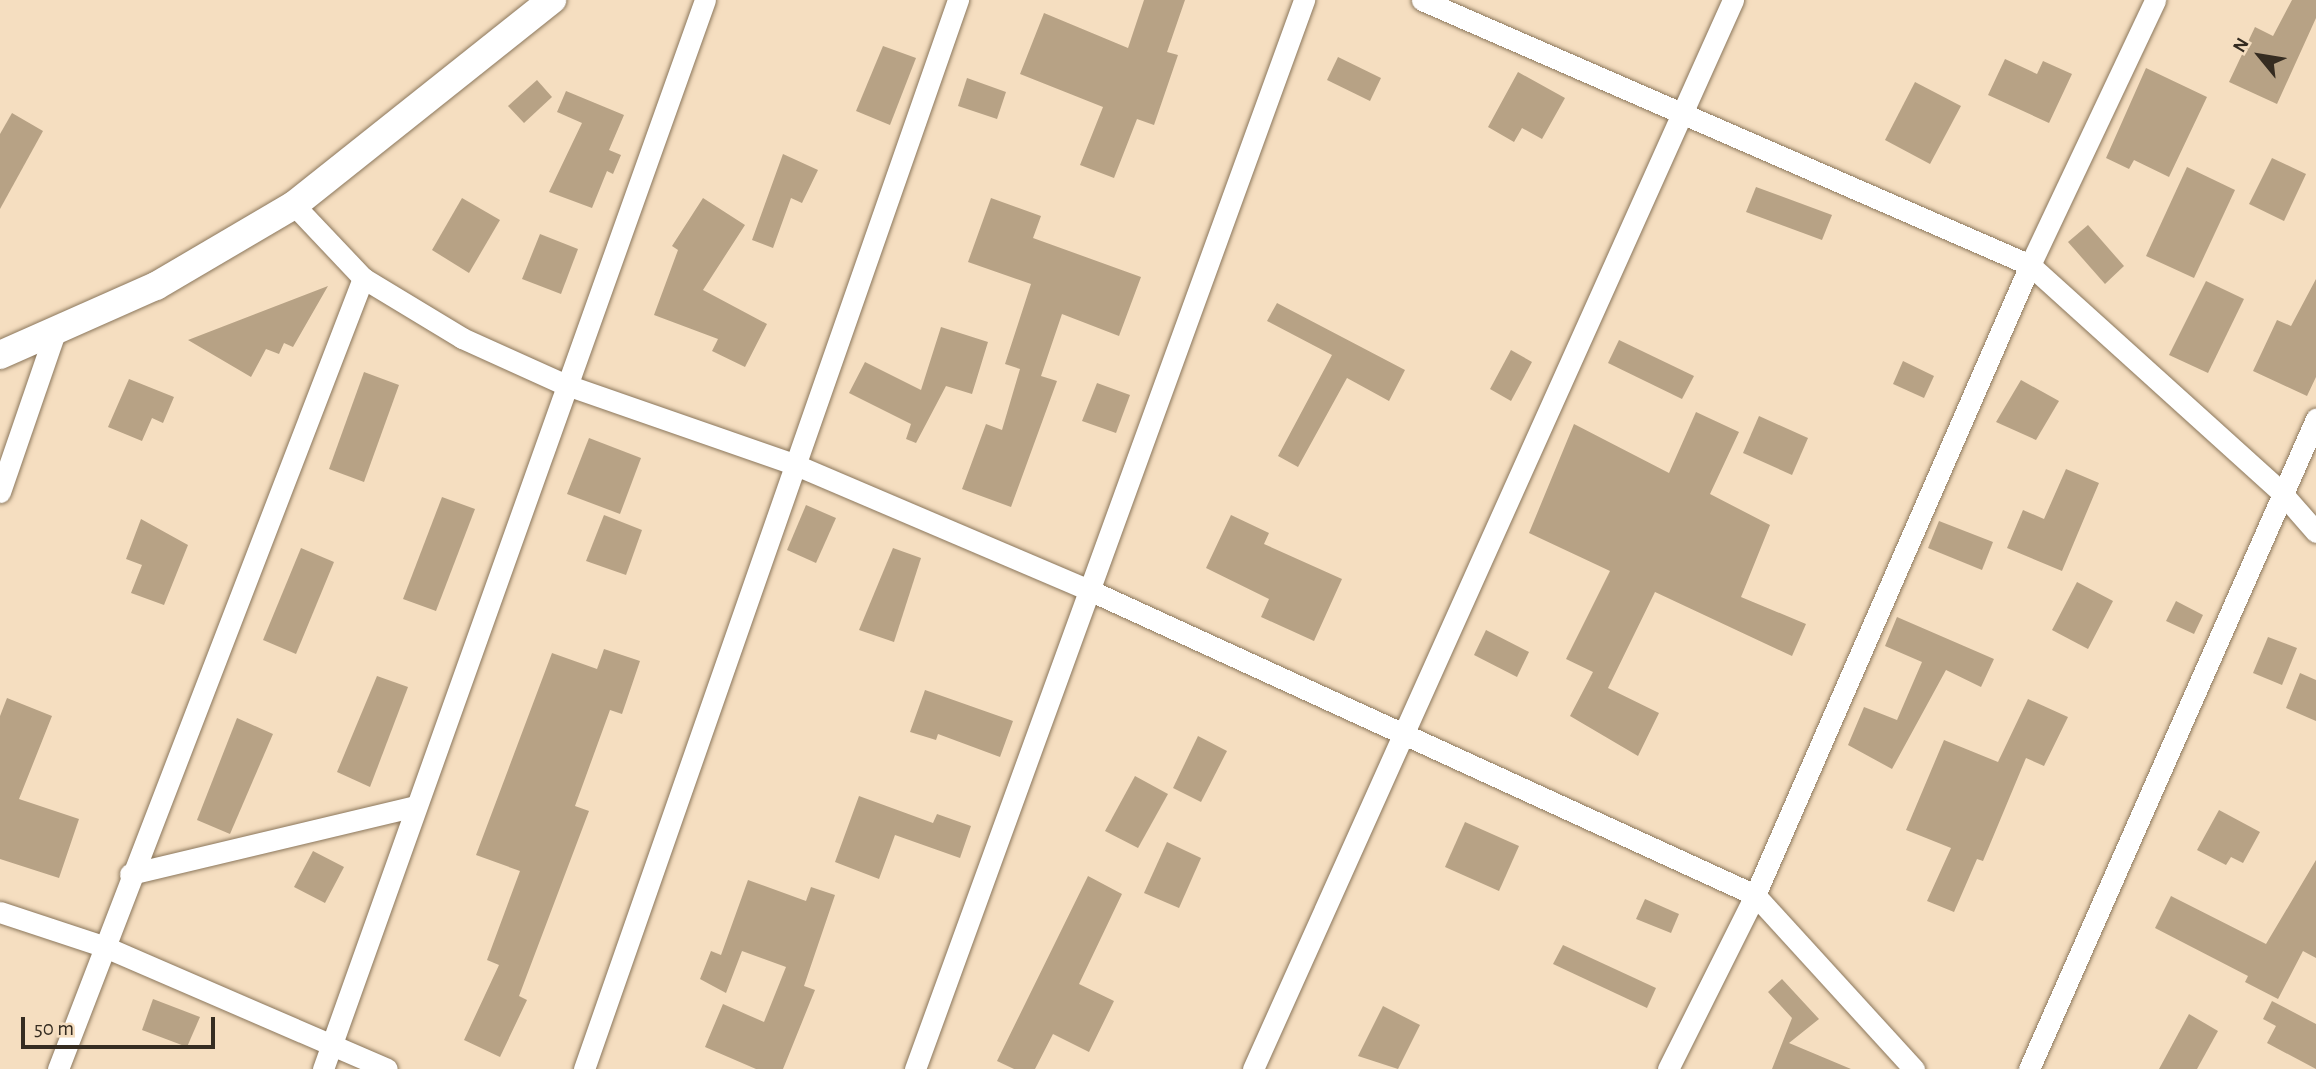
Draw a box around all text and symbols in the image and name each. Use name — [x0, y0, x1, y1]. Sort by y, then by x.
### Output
north arrow — [2225, 21, 2295, 91]
text: N — [2230, 35, 2253, 56]
scale bar — [24, 1002, 219, 1046]
text: 50 m — [34, 1018, 74, 1039]

